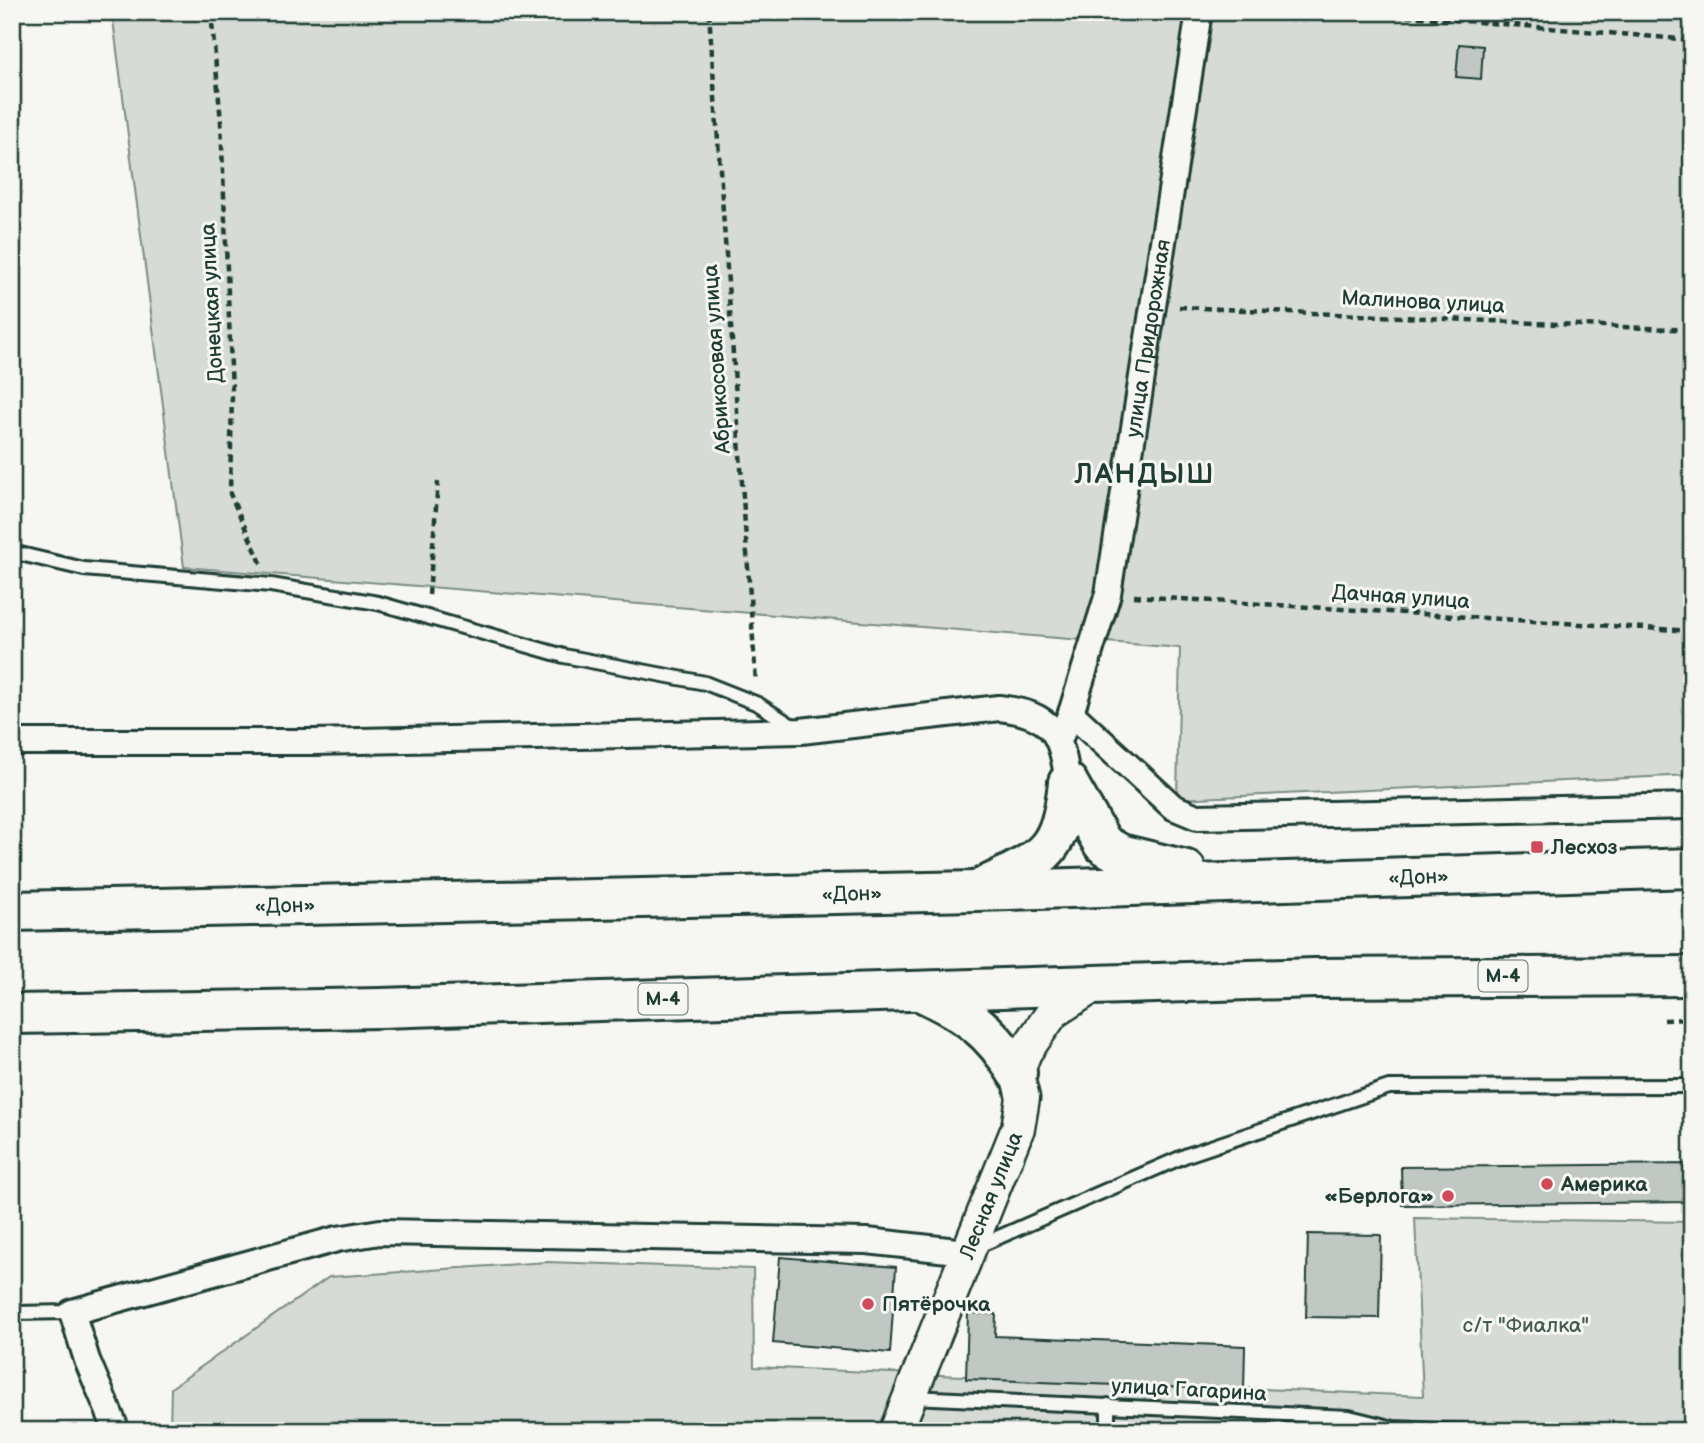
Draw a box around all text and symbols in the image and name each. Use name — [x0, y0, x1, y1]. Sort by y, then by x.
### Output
street label: Донецкая улица — [195, 222, 229, 384]
street label: улица Придорожная — [1120, 238, 1176, 439]
street label: Абрикосовая улица — [698, 263, 736, 455]
street label: Малинова улица — [1341, 285, 1506, 319]
district label: ЛАНДЫШ — [1073, 458, 1216, 491]
street label: Дачная улица — [1331, 580, 1471, 614]
place label: Лесхоз — [1550, 835, 1618, 860]
marker: Лесхоз — [1529, 839, 1545, 855]
street label: «Дон» — [1388, 863, 1449, 890]
street label: «Дон» — [821, 880, 882, 907]
street label: «Дон» — [254, 892, 315, 918]
road number: М-4 — [1478, 960, 1528, 992]
road number: М-4 — [638, 984, 688, 1015]
street label: Лесная улица — [954, 1127, 1028, 1264]
place label: Америка — [1560, 1172, 1648, 1197]
marker: Америка — [1539, 1176, 1555, 1192]
place label: «Берлога» — [1324, 1184, 1434, 1209]
marker: «Берлога» — [1440, 1188, 1456, 1204]
place label: Пятёрочка — [882, 1292, 991, 1317]
marker: Пятёрочка — [860, 1296, 876, 1312]
park label: с/т "Фиалка" — [1463, 1313, 1589, 1338]
street label: улица Гагарина — [1111, 1373, 1268, 1407]

